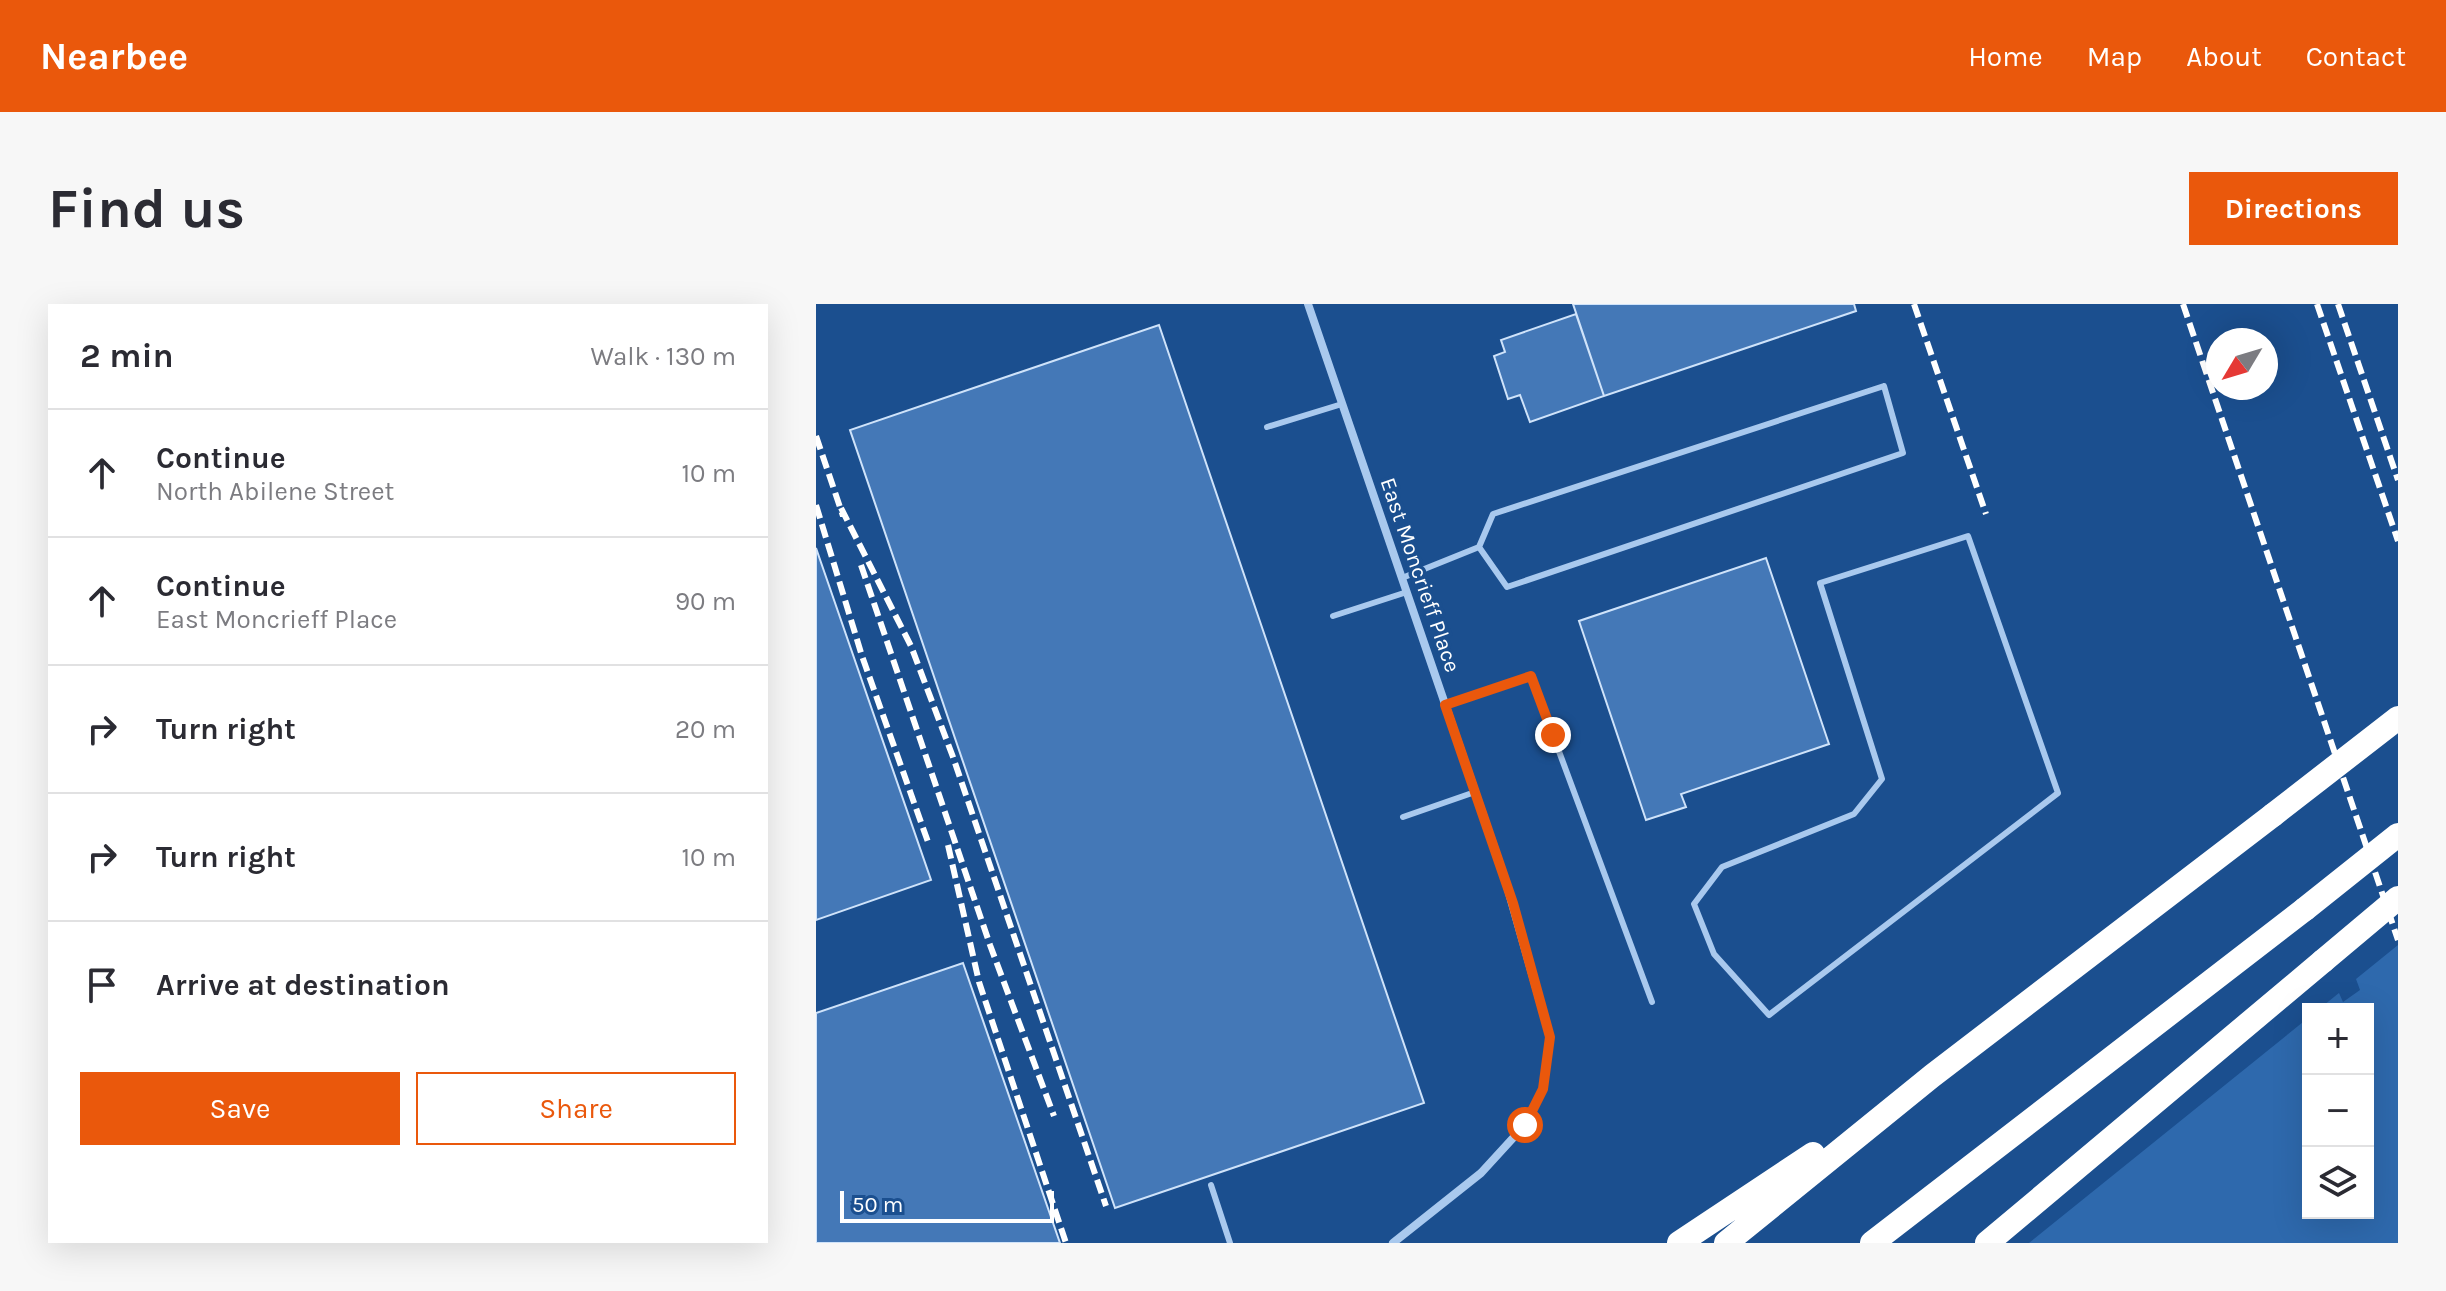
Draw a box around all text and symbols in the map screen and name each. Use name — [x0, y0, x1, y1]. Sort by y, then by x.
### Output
text: Nearbee — [40, 34, 188, 79]
text: Home — [1968, 40, 2043, 73]
text: Map — [2087, 40, 2142, 73]
text: About — [2186, 40, 2262, 73]
text: Contact — [2306, 40, 2406, 73]
button: Directions — [2189, 172, 2398, 245]
text: Find us — [48, 176, 245, 241]
north arrow — [2206, 328, 2278, 400]
text: 2 min — [80, 336, 174, 376]
text: Walk · 130 m — [590, 341, 736, 372]
text: Continue — [156, 440, 286, 476]
icon: ahead — [80, 451, 124, 495]
text: 10 m — [681, 458, 736, 489]
street label: East Moncrieff Place — [1374, 474, 1466, 676]
text: North Abilene Street — [156, 476, 394, 507]
text: Continue — [156, 568, 286, 604]
icon: ahead — [80, 579, 124, 623]
text: 90 m — [675, 586, 736, 617]
text: East Moncrieff Place — [156, 604, 397, 635]
icon: right — [80, 707, 124, 751]
text: Turn right — [156, 711, 296, 747]
text: 20 m — [675, 714, 736, 745]
route end — [1535, 717, 1571, 753]
icon: right — [80, 835, 124, 879]
text: Turn right — [156, 839, 296, 875]
text: 10 m — [681, 842, 736, 873]
icon: arrive — [80, 963, 124, 1007]
text: Arrive at destination — [156, 967, 450, 1003]
map controls — [2302, 1003, 2374, 1219]
button: + — [2302, 1003, 2374, 1075]
button: Save — [80, 1072, 400, 1145]
button: Share — [416, 1072, 736, 1145]
button: − — [2302, 1075, 2374, 1147]
route start — [1507, 1107, 1543, 1143]
button: layers — [2302, 1147, 2374, 1219]
scale bar — [840, 1187, 1054, 1223]
text: 50 m — [852, 1192, 903, 1218]

